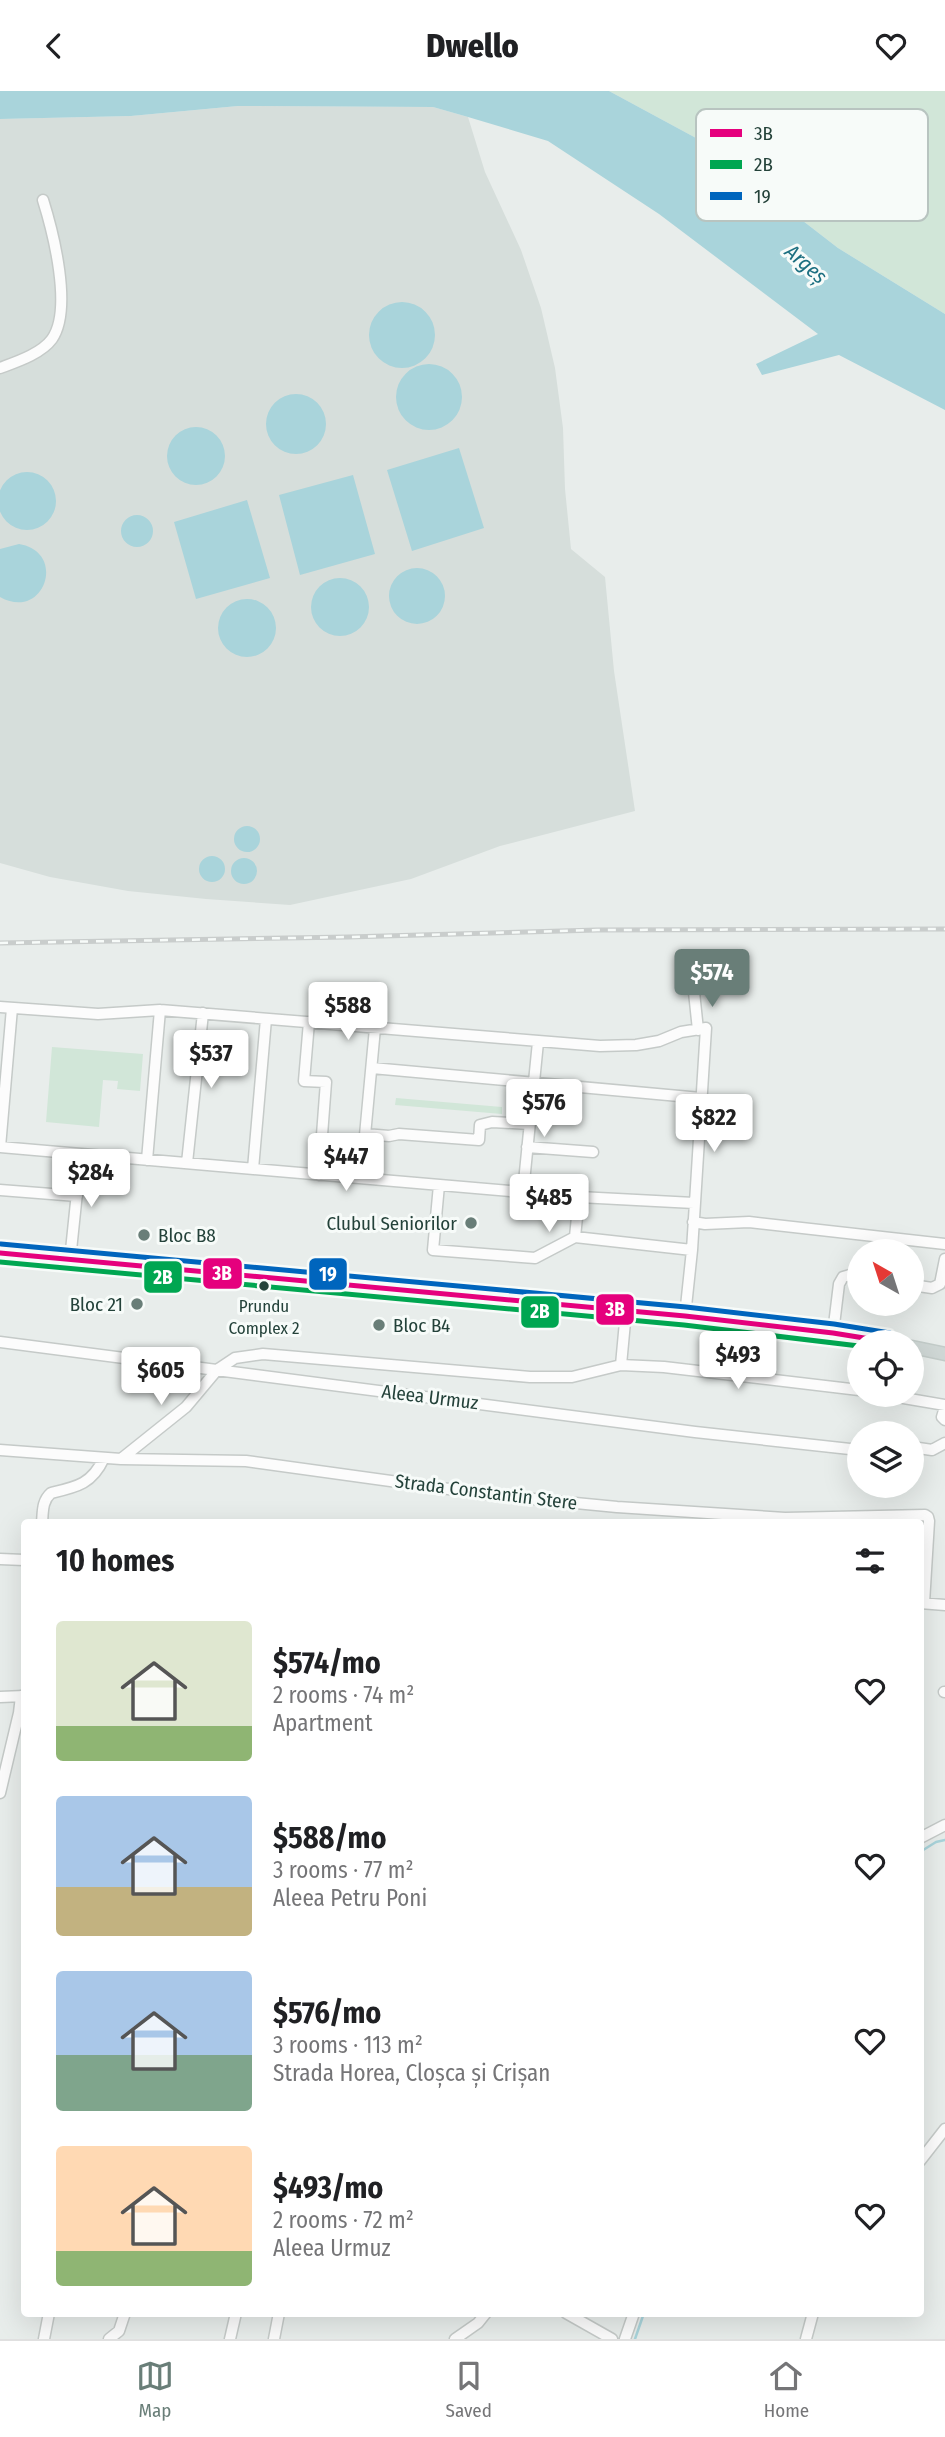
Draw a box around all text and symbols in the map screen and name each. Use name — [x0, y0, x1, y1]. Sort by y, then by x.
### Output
icon: back — [35, 27, 73, 65]
text: Dwello — [426, 27, 519, 65]
icon: heart — [872, 27, 910, 65]
legend — [696, 109, 928, 221]
text: 3B — [754, 122, 773, 145]
text: 2B — [754, 153, 773, 176]
text: 19 — [754, 185, 771, 208]
water label: Argeș — [779, 238, 833, 289]
pin: $574 — [671, 949, 753, 1009]
text: $574 — [690, 958, 734, 986]
pin: $588 — [307, 983, 389, 1042]
text: $588 — [324, 991, 372, 1019]
pin: $537 — [170, 1031, 252, 1090]
text: $537 — [189, 1039, 233, 1067]
pin: $576 — [503, 1079, 585, 1139]
text: $576 — [522, 1088, 566, 1116]
pin: $822 — [673, 1095, 755, 1154]
text: $822 — [692, 1103, 736, 1131]
pin: $447 — [305, 1133, 387, 1193]
text: $447 — [324, 1142, 368, 1170]
pin: $284 — [50, 1149, 132, 1209]
text: $284 — [68, 1158, 114, 1186]
pin: $485 — [508, 1175, 590, 1234]
text: $485 — [526, 1183, 572, 1211]
place label: Clubul Seniorilor — [326, 1212, 457, 1235]
marker: Clubul Seniorilor — [463, 1215, 479, 1231]
place label: Bloc B8 — [158, 1224, 216, 1247]
marker: Bloc B8 — [136, 1227, 152, 1243]
north arrow — [847, 1239, 924, 1316]
map controls — [847, 1239, 924, 1498]
line badge: 3B — [202, 1257, 243, 1290]
line badge: 19 — [308, 1257, 348, 1291]
line badge: 2B — [143, 1260, 183, 1294]
text: 3B — [211, 1262, 232, 1285]
text: 19 — [319, 1263, 337, 1286]
text: 2B — [152, 1266, 173, 1289]
marker: Prundu Complex 2 — [257, 1279, 271, 1293]
place label: Bloc 21 — [70, 1293, 123, 1316]
line badge: 3B — [595, 1293, 635, 1326]
line badge: 2B — [520, 1295, 560, 1329]
marker: Bloc 21 — [129, 1296, 145, 1312]
place label: Prundu Complex 2 — [229, 1296, 299, 1339]
text: 3B — [604, 1298, 625, 1321]
text: 2B — [529, 1300, 550, 1323]
place label: Bloc B4 — [393, 1314, 450, 1337]
marker: Bloc B4 — [371, 1317, 387, 1333]
button: locate — [847, 1330, 924, 1407]
pin: $493 — [697, 1331, 779, 1391]
text: $493 — [715, 1340, 761, 1368]
pin: $605 — [120, 1347, 202, 1407]
text: $605 — [137, 1356, 185, 1384]
street label: Aleea Urmuz — [380, 1380, 480, 1414]
button: layers — [847, 1421, 924, 1498]
street label: Strada Constantin Stere — [394, 1469, 578, 1515]
icon: filters — [851, 1542, 889, 1580]
text: 10 homes — [56, 1543, 174, 1579]
text: $574/mo — [273, 1645, 381, 1681]
icon: home — [112, 1649, 196, 1733]
icon: heart — [851, 1672, 889, 1710]
text: 2 rooms · 74 m² — [273, 1681, 414, 1709]
text: Apartment — [273, 1709, 373, 1737]
text: $588/mo — [273, 1820, 386, 1856]
icon: home — [112, 1824, 196, 1908]
icon: heart — [851, 1847, 889, 1885]
text: 3 rooms · 77 m² — [273, 1856, 414, 1884]
text: Aleea Petru Poni — [273, 1884, 427, 1912]
text: $576/mo — [273, 1995, 381, 2031]
icon: home — [112, 1999, 196, 2083]
icon: heart — [851, 2022, 889, 2060]
text: 3 rooms · 113 m² — [273, 2031, 423, 2059]
text: Strada Horea, Cloșca și Crișan — [273, 2059, 550, 2087]
text: $493/mo — [273, 2170, 383, 2206]
icon: home — [112, 2174, 196, 2258]
icon: heart — [851, 2197, 889, 2235]
text: 2 rooms · 72 m² — [273, 2206, 414, 2234]
text: Aleea Urmuz — [273, 2234, 391, 2262]
tab: Map — [136, 2357, 174, 2422]
tab: Saved — [446, 2357, 492, 2422]
tab: Home — [764, 2357, 809, 2422]

